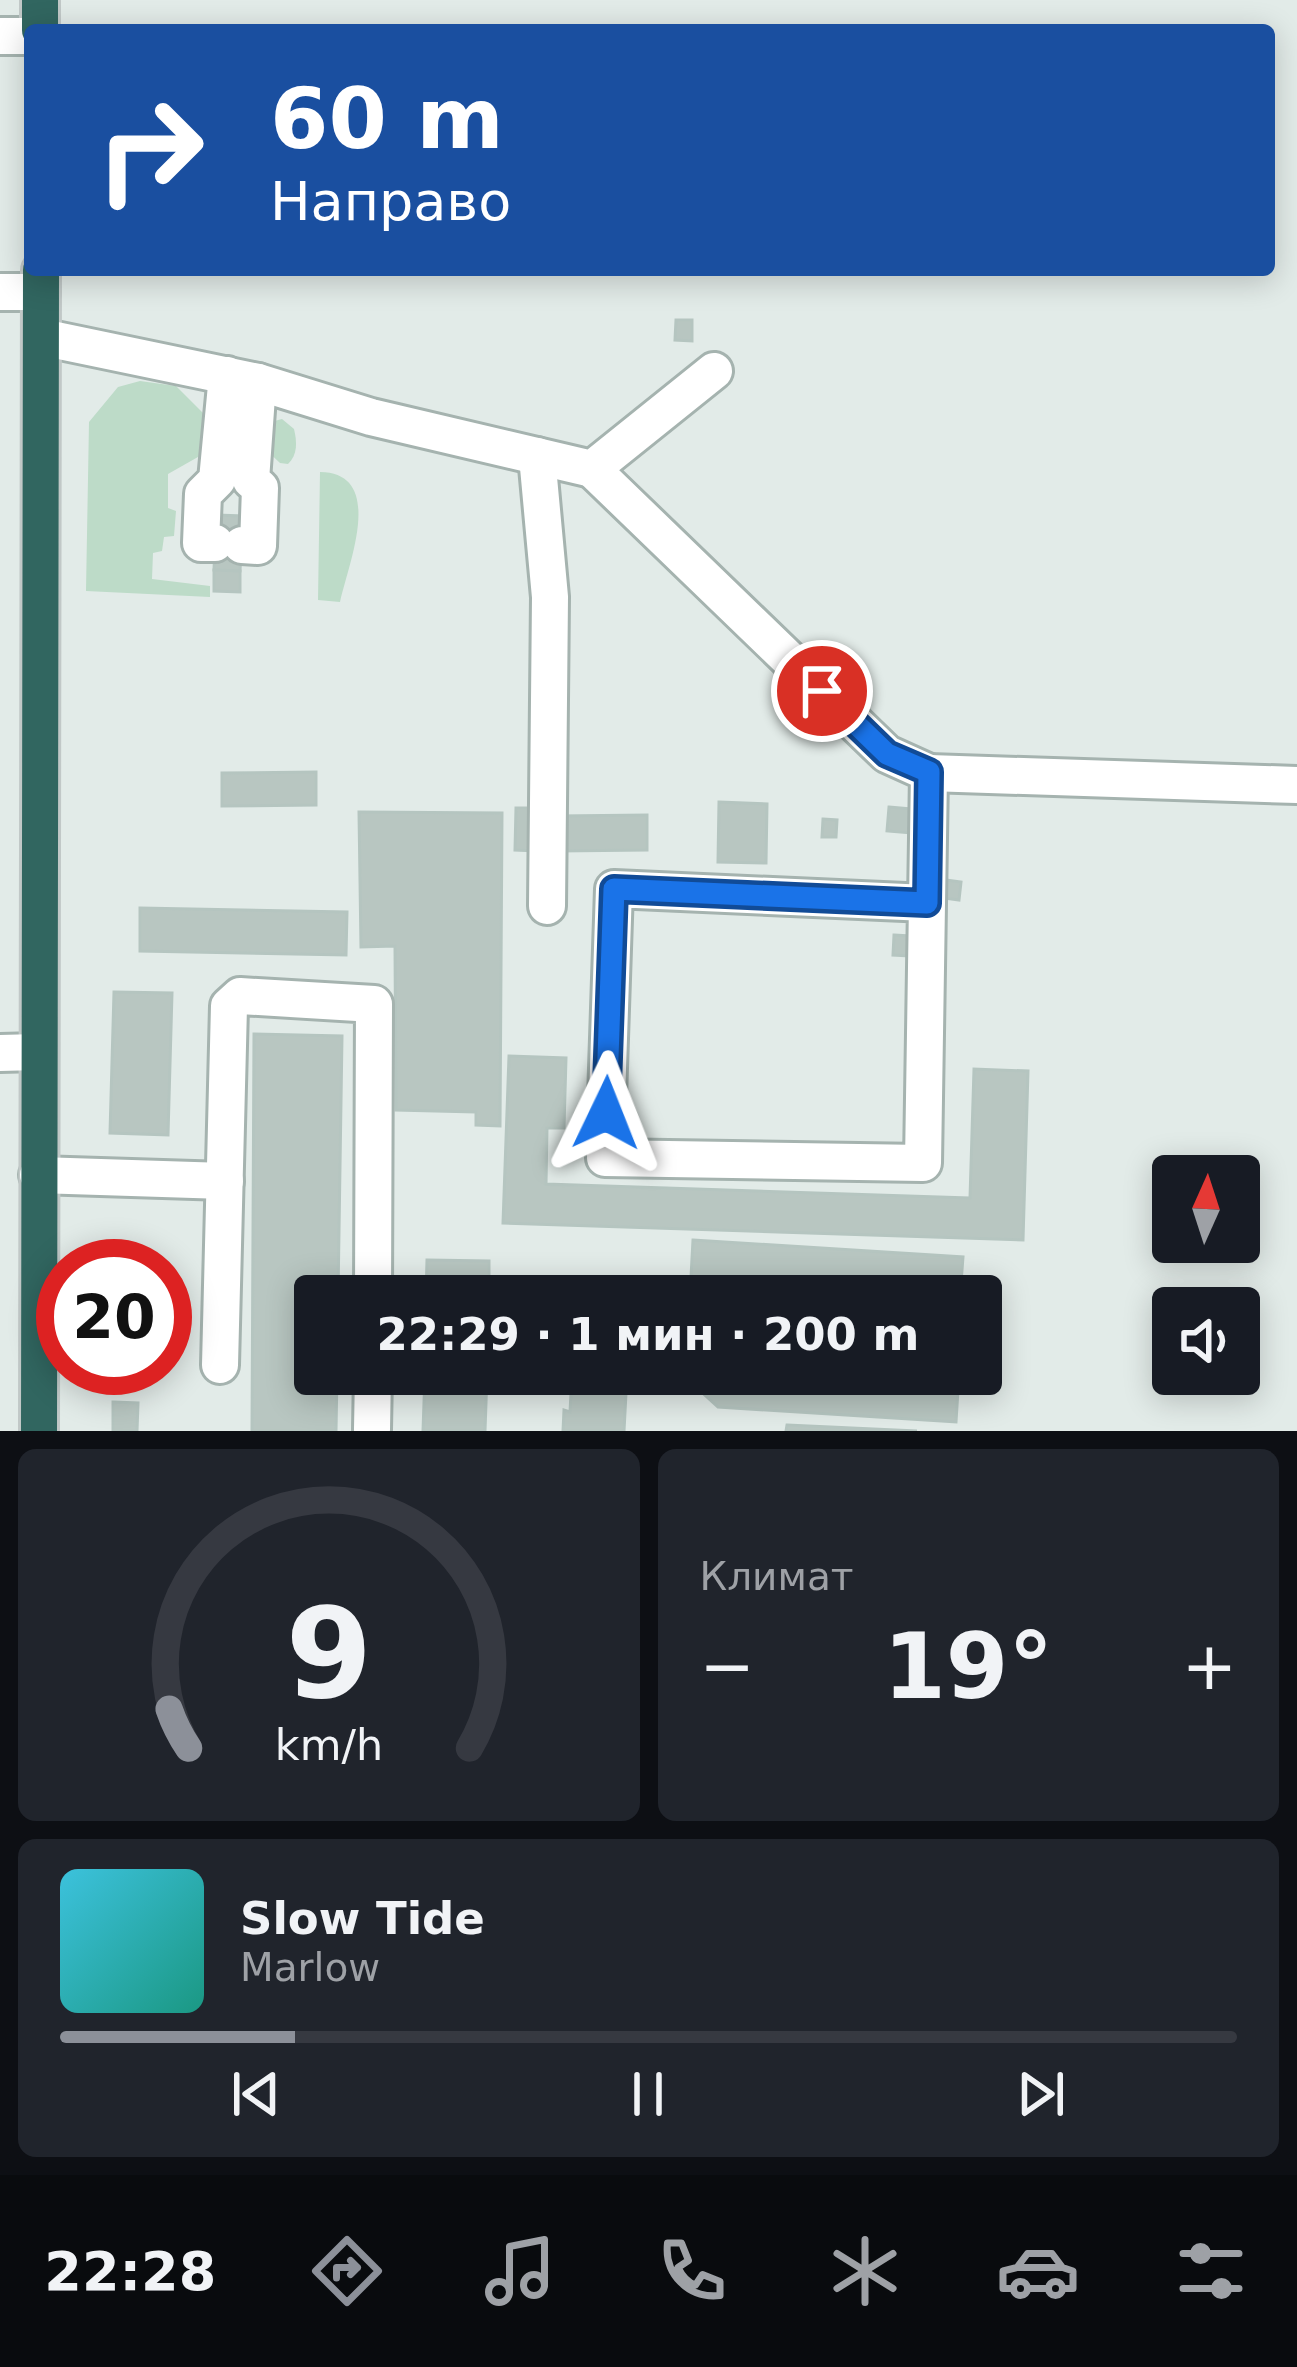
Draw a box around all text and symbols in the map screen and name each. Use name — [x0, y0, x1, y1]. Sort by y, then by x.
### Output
text: 60 m — [270, 70, 504, 168]
icon: right — [72, 72, 228, 228]
text: Направо — [270, 170, 511, 233]
pin — [771, 640, 873, 742]
icon: arrive — [789, 658, 855, 724]
position arrow — [543, 1050, 669, 1176]
north arrow — [1152, 1155, 1260, 1263]
map controls — [1152, 1155, 1260, 1395]
speed limit sign: 20 — [36, 1239, 192, 1395]
button: sound — [1152, 1287, 1260, 1395]
text: 22:29 · 1 мин · 200 m — [377, 1308, 919, 1361]
text: Климат — [700, 1554, 854, 1599]
text: 9 — [285, 1581, 372, 1726]
text: 19° — [883, 1614, 1053, 1719]
text: − — [700, 1628, 755, 1705]
text: + — [1182, 1628, 1237, 1705]
text: km/h — [275, 1720, 383, 1770]
text: Slow Tide — [240, 1892, 485, 1945]
text: Marlow — [240, 1945, 380, 1990]
icon: previous — [223, 2061, 289, 2127]
icon: pause — [615, 2061, 681, 2127]
icon: next — [1008, 2061, 1074, 2127]
icon: directions — [305, 2229, 389, 2313]
icon: music — [478, 2229, 562, 2313]
icon: phone — [650, 2229, 734, 2313]
icon: climate — [823, 2229, 907, 2313]
icon: car — [996, 2229, 1080, 2313]
icon: filters — [1169, 2229, 1253, 2313]
text: 22:28 — [44, 2240, 216, 2303]

